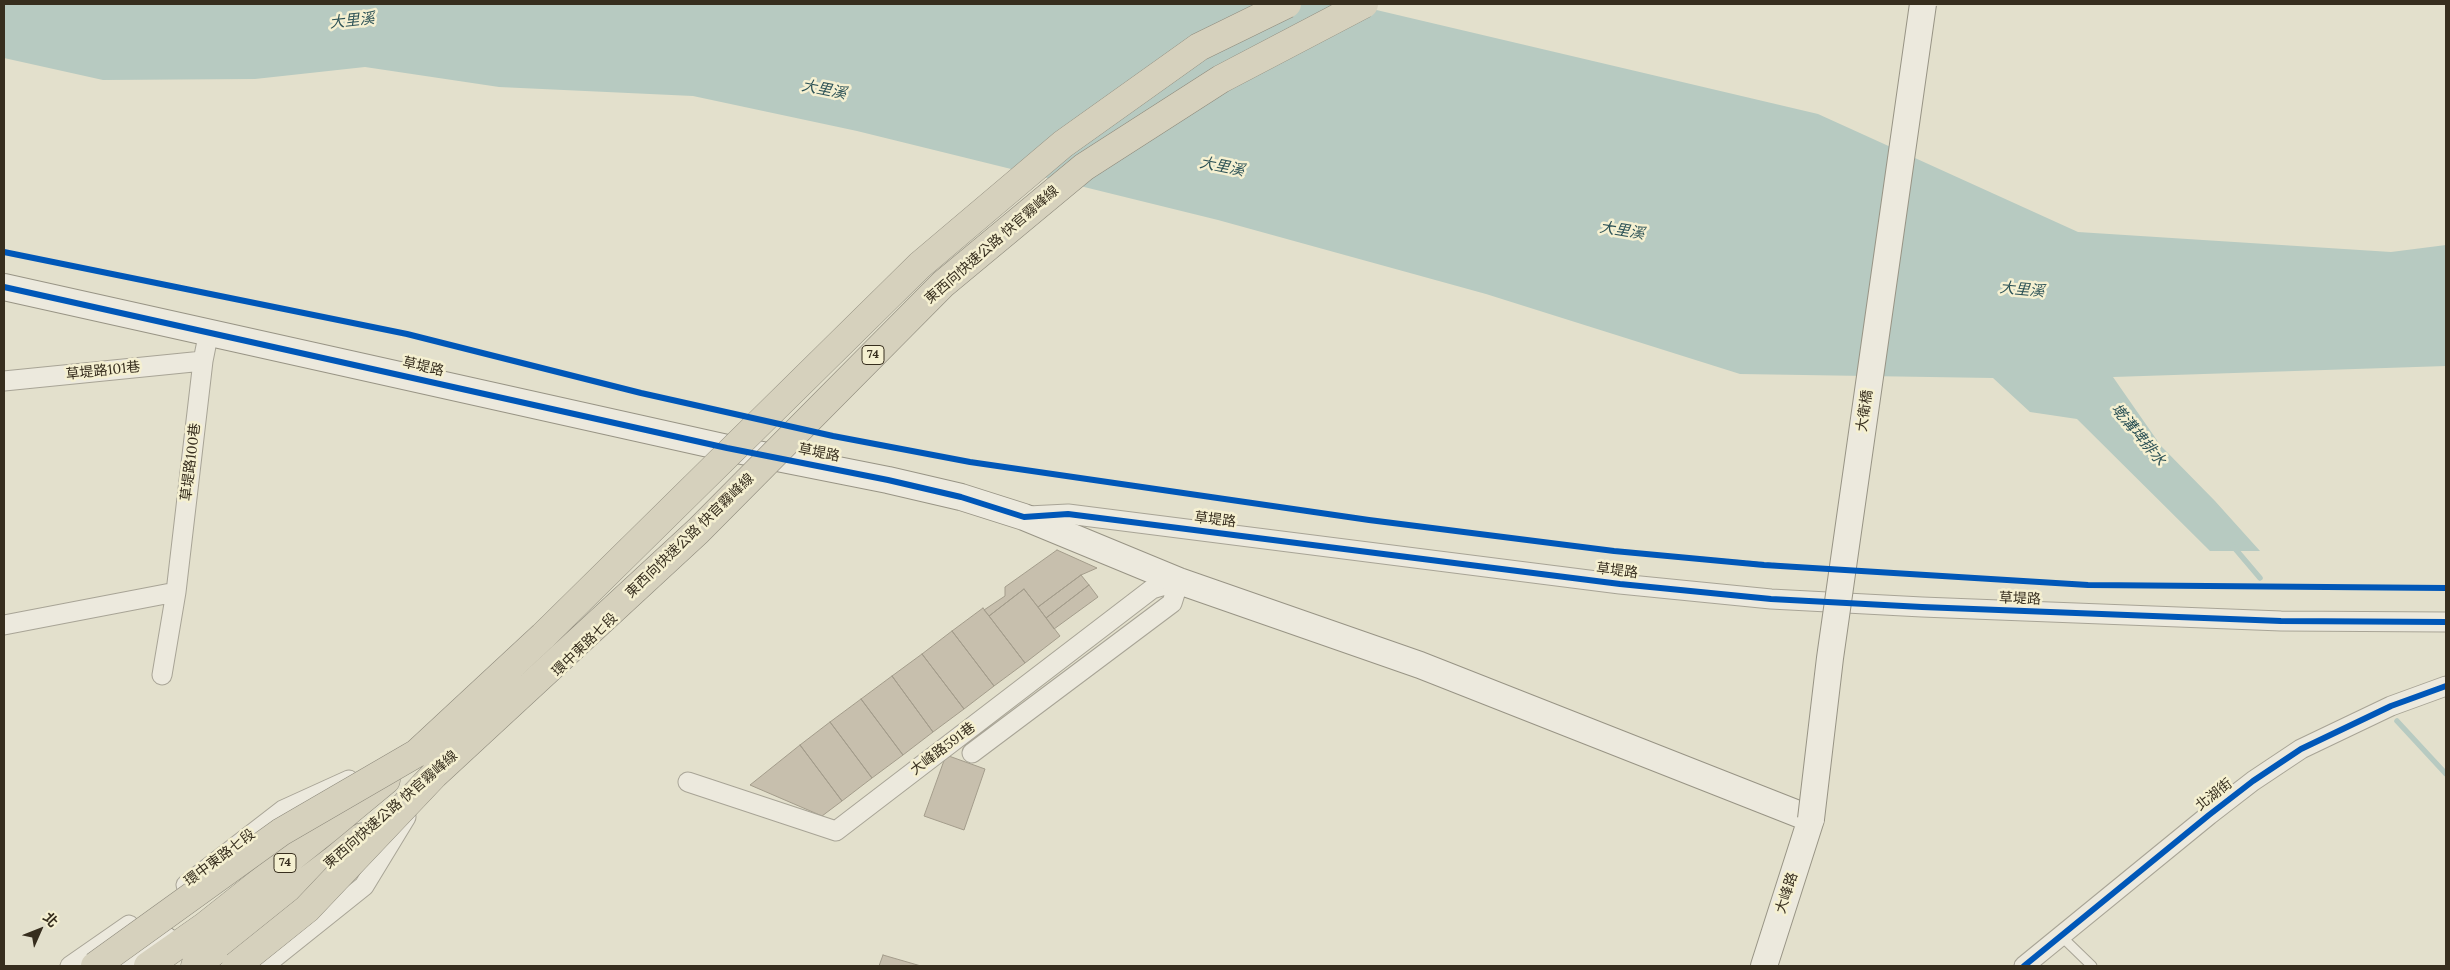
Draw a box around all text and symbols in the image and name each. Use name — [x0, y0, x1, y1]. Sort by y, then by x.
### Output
water label: 大里溪 — [329, 10, 375, 32]
water label: 大里溪 — [800, 77, 848, 103]
water label: 大里溪 — [1198, 154, 1246, 180]
street label: 東西向快速公路 快官霧峰線 — [922, 182, 1062, 308]
water label: 大里溪 — [1598, 219, 1646, 243]
water label: 大里溪 — [1999, 279, 2045, 301]
road number: 74 — [862, 346, 884, 364]
street label: 草堤路 — [401, 354, 445, 380]
street label: 草堤路101巷 — [65, 359, 141, 383]
street label: 大衛橋 — [1854, 389, 1876, 433]
water label: 墘溝埤排水 — [2107, 400, 2169, 470]
street label: 草堤路100巷 — [178, 422, 204, 502]
street label: 草堤路 — [797, 441, 841, 465]
street label: 東西向快速公路 快官霧峰線 — [622, 470, 758, 602]
street label: 草堤路 — [1193, 509, 1237, 531]
street label: 草堤路 — [1595, 560, 1639, 582]
street label: 草堤路 — [1999, 590, 2041, 608]
street label: 環中東路七段 — [549, 610, 621, 680]
street label: 大峰路591巷 — [907, 719, 979, 779]
street label: 東西向快速公路 快官霧峰線 — [321, 747, 461, 873]
street label: 北湖街 — [2192, 775, 2236, 815]
street label: 環中東路七段 — [181, 826, 259, 890]
road number: 74 — [274, 854, 296, 872]
street label: 大峰路 — [1773, 870, 1801, 916]
north arrow — [15, 905, 65, 955]
text: 北 — [39, 908, 62, 931]

